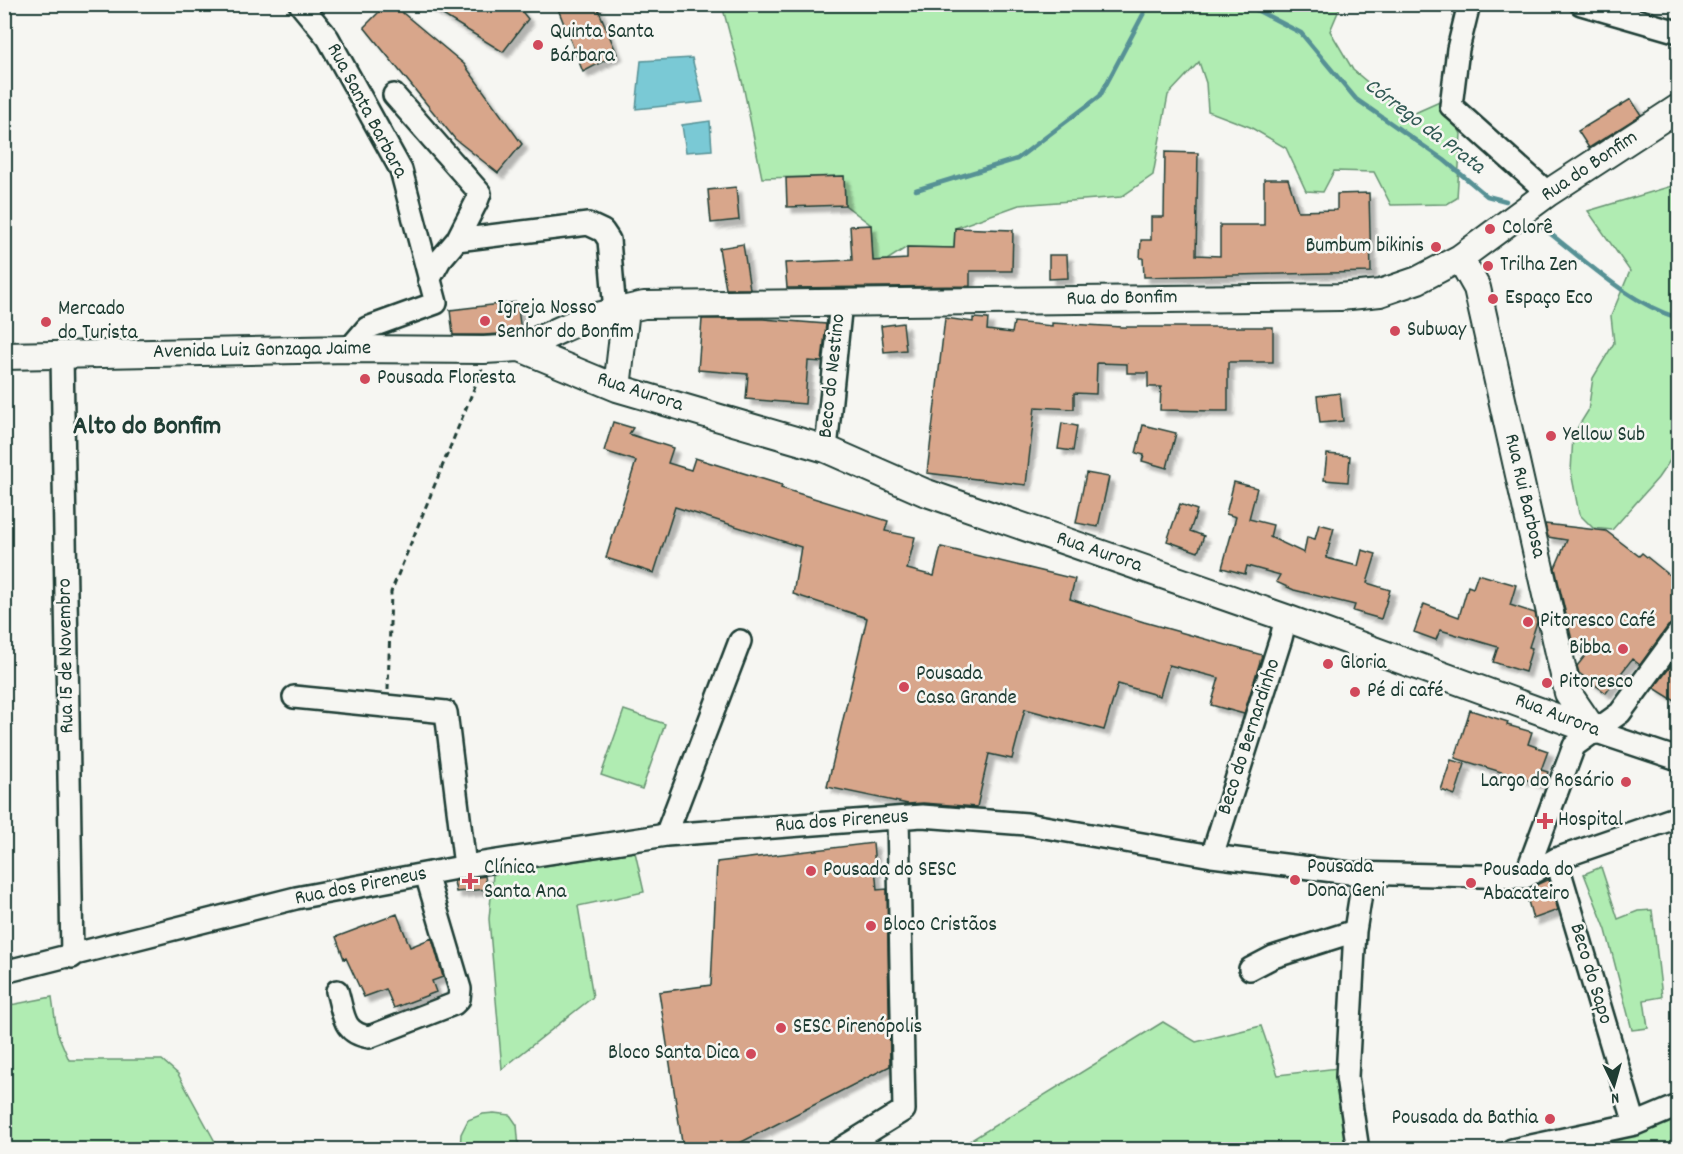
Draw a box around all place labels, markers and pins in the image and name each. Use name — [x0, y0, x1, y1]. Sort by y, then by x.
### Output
place label: Quinta Santa Bárbara — [550, 18, 655, 72]
marker: Quinta Santa Bárbara — [531, 38, 545, 52]
place label: Colorê — [1502, 214, 1553, 244]
marker: Colorê — [1483, 222, 1497, 236]
place label: Bumbum bikinis — [1305, 232, 1424, 262]
marker: Bumbum bikinis — [1429, 240, 1443, 254]
place label: Trilha Zen — [1500, 251, 1578, 281]
marker: Trilha Zen — [1481, 259, 1495, 273]
place label: Espaço Eco — [1505, 284, 1593, 314]
marker: Espaço Eco — [1486, 292, 1500, 306]
place label: Igreja Nosso Senhor do Bonfim — [497, 294, 634, 348]
place label: Mercado do Turista — [58, 295, 139, 349]
marker: Igreja Nosso Senhor do Bonfim — [478, 314, 492, 328]
marker: Mercado do Turista — [39, 315, 53, 329]
place label: Subway — [1407, 316, 1467, 346]
marker: Subway — [1388, 324, 1402, 338]
place label: Pousada Floresta — [377, 364, 516, 394]
marker: Pousada Floresta — [358, 372, 372, 386]
place label: Yellow Sub — [1563, 421, 1645, 451]
marker: Yellow Sub — [1544, 429, 1558, 443]
place label: Pitoresco Café — [1540, 607, 1656, 637]
marker: Pitoresco Café — [1521, 615, 1535, 629]
place label: Bibba — [1569, 634, 1612, 664]
marker: Bibba — [1616, 642, 1630, 656]
place label: Gloria — [1340, 649, 1388, 679]
marker: Gloria — [1321, 657, 1335, 671]
place label: Pousada Casa Grande — [916, 660, 1017, 714]
place label: Pitoresco — [1559, 668, 1633, 698]
marker: Pitoresco — [1540, 676, 1554, 690]
place label: Pé di café — [1367, 677, 1444, 707]
marker: Pousada Casa Grande — [897, 680, 911, 694]
marker: Pé di café — [1348, 685, 1362, 699]
place label: Largo do Rosário — [1481, 767, 1614, 797]
marker: Largo do Rosário — [1619, 775, 1633, 789]
place label: Hospital — [1558, 806, 1623, 836]
marker: Hospital — [1536, 812, 1554, 830]
place label: Pousada Dona Geni — [1307, 853, 1385, 907]
place label: Clínica Santa Ana — [484, 854, 567, 908]
place label: Pousada do SESC — [823, 856, 957, 886]
place label: Pousada do Abacateiro — [1483, 856, 1573, 910]
marker: Pousada do SESC — [804, 864, 818, 878]
marker: Clínica Santa Ana — [461, 872, 479, 890]
marker: Pousada Dona Geni — [1288, 873, 1302, 887]
marker: Pousada do Abacateiro — [1464, 876, 1478, 890]
place label: Bloco Cristãos — [883, 911, 997, 941]
marker: Bloco Cristãos — [864, 919, 878, 933]
place label: SESC Pirenópolis — [793, 1013, 922, 1043]
marker: SESC Pirenópolis — [774, 1021, 788, 1035]
place label: Bloco Santa Dica — [608, 1039, 740, 1069]
marker: Bloco Santa Dica — [744, 1047, 758, 1061]
place label: Pousada da Bathia — [1392, 1104, 1539, 1134]
marker: Pousada da Bathia — [1543, 1112, 1557, 1126]

